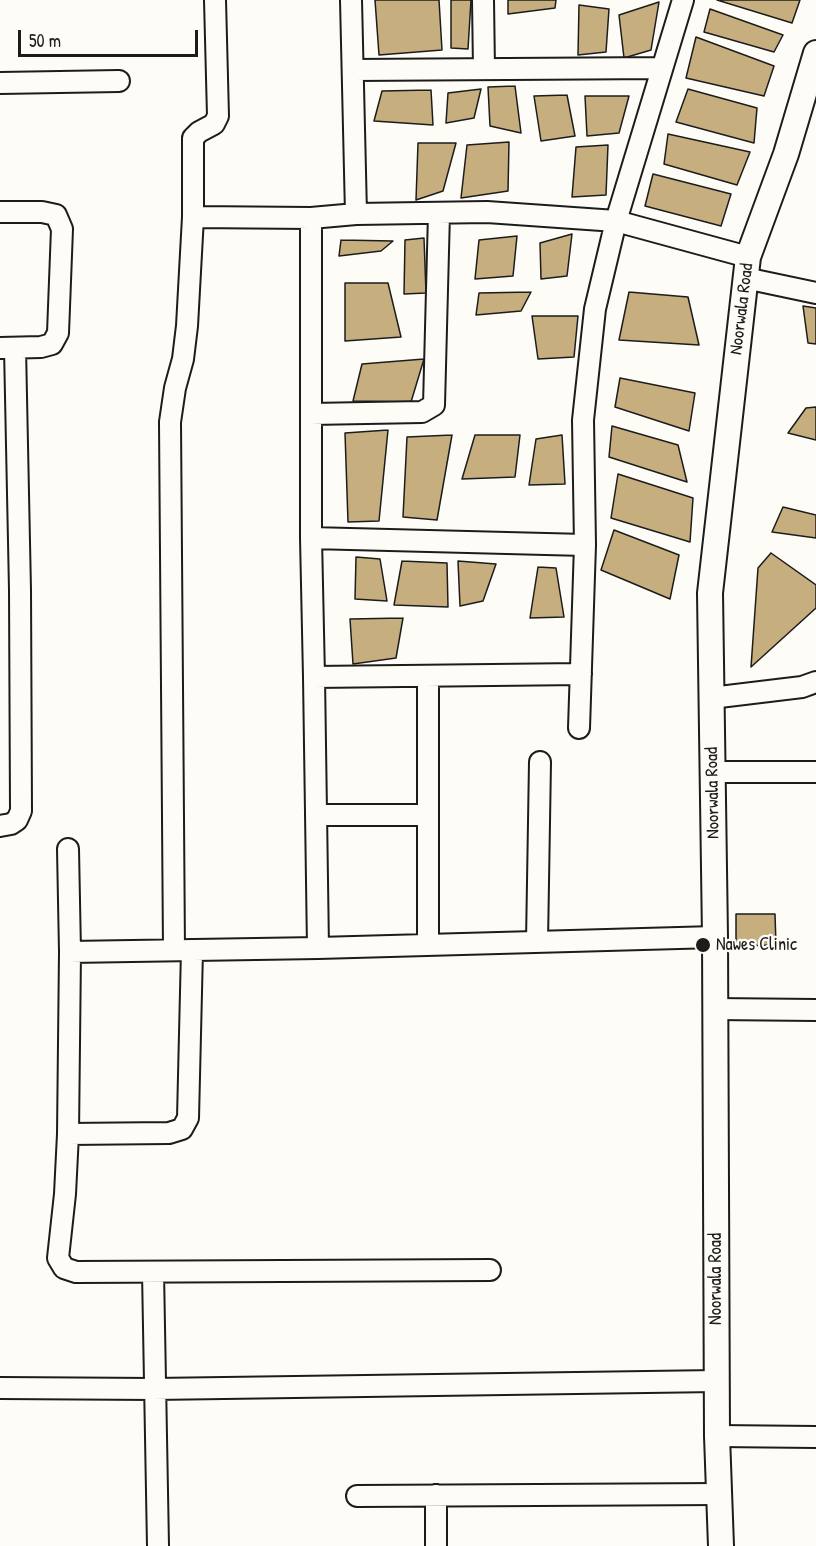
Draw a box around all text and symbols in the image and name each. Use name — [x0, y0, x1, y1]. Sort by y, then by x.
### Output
scale bar — [21, 18, 201, 56]
text: 50 m — [29, 28, 61, 53]
street label: Noorwala Road — [726, 262, 758, 356]
street label: Noorwala Road — [701, 747, 725, 839]
place label: Nawes Clinic — [716, 934, 797, 956]
marker: Nawes Clinic — [694, 936, 712, 954]
street label: Noorwala Road — [705, 1233, 727, 1325]

